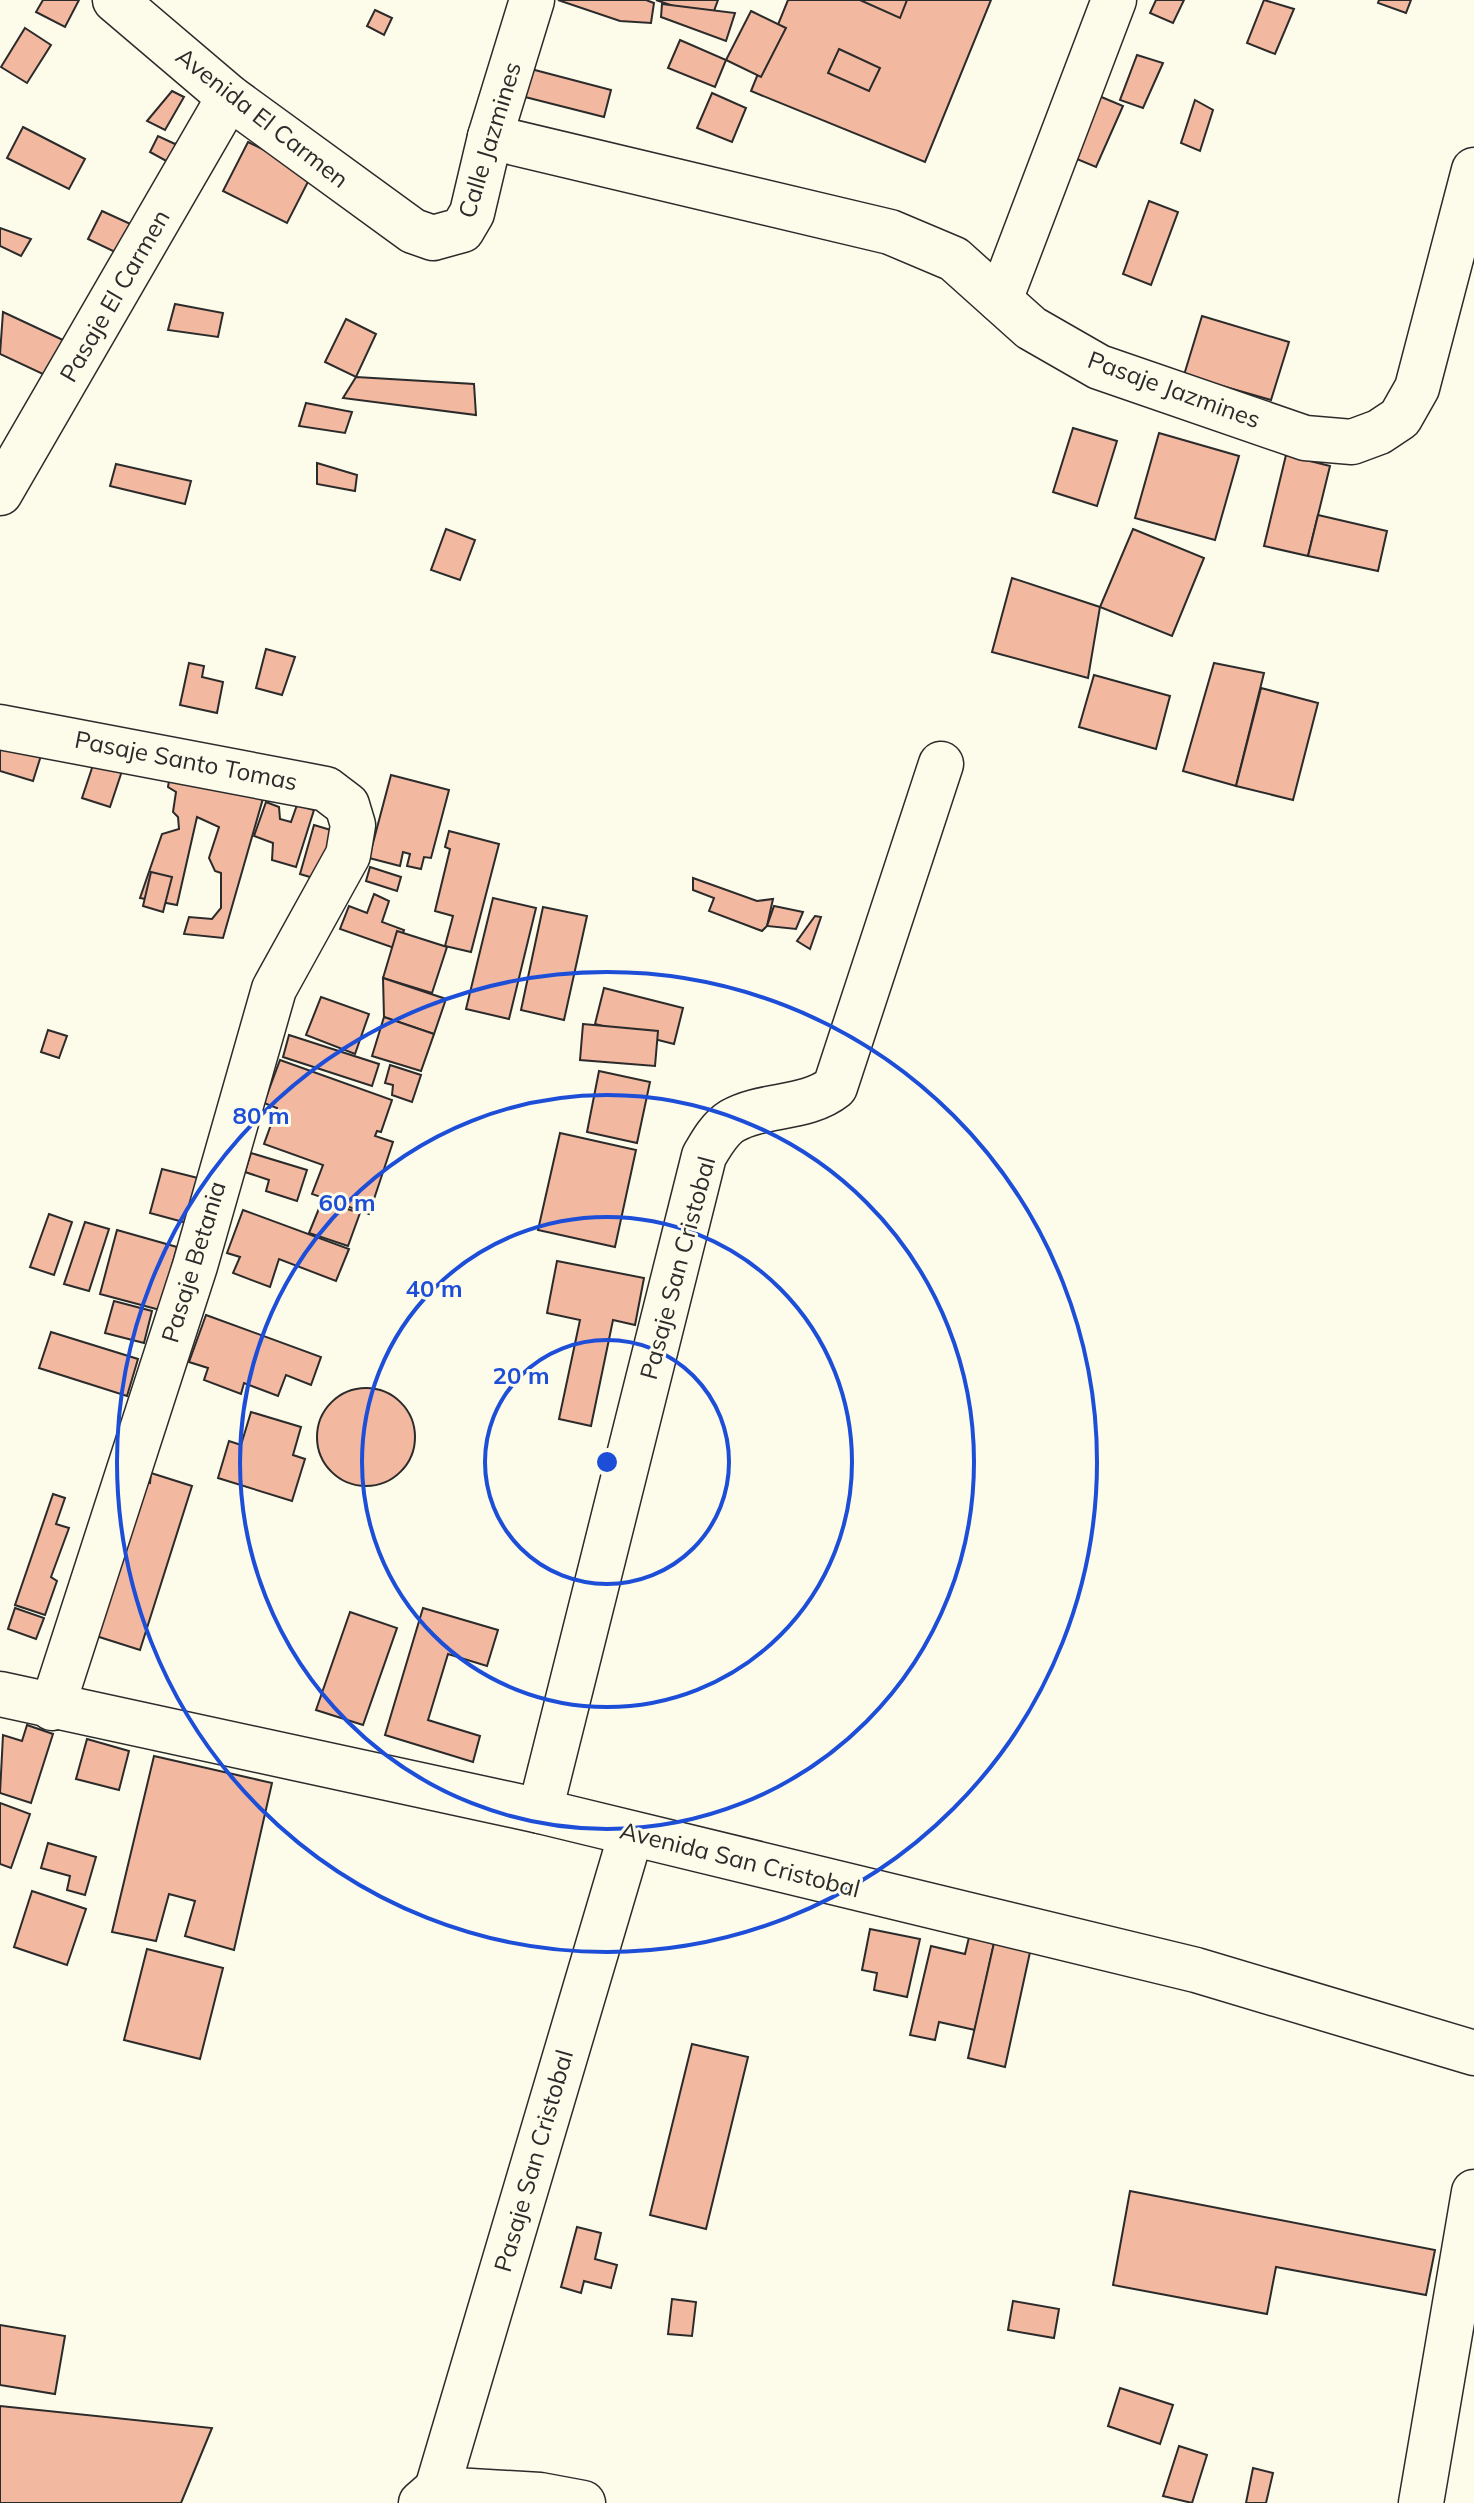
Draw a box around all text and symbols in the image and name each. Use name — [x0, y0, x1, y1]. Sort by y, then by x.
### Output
street label: Avenida El Carmen — [170, 40, 355, 194]
street label: Calle Jazmines — [451, 58, 527, 221]
street label: Pasaje El Carmen — [53, 204, 176, 387]
street label: Pasaje Jazmines — [1084, 344, 1265, 434]
street label: Pasaje Santo Tomas — [72, 724, 300, 796]
text: 80 m — [233, 1100, 289, 1130]
street label: Pasaje San Cristobal — [633, 1153, 721, 1383]
street label: Pasaje Betania — [154, 1177, 232, 1346]
text: 60 m — [319, 1187, 375, 1217]
text: 40 m — [406, 1273, 462, 1303]
text: 20 m — [493, 1360, 549, 1390]
centre of rings — [593, 1448, 621, 1476]
street label: Avenida San Cristobal — [617, 1815, 863, 1903]
street label: Pasaje San Cristobal — [487, 2046, 579, 2275]

